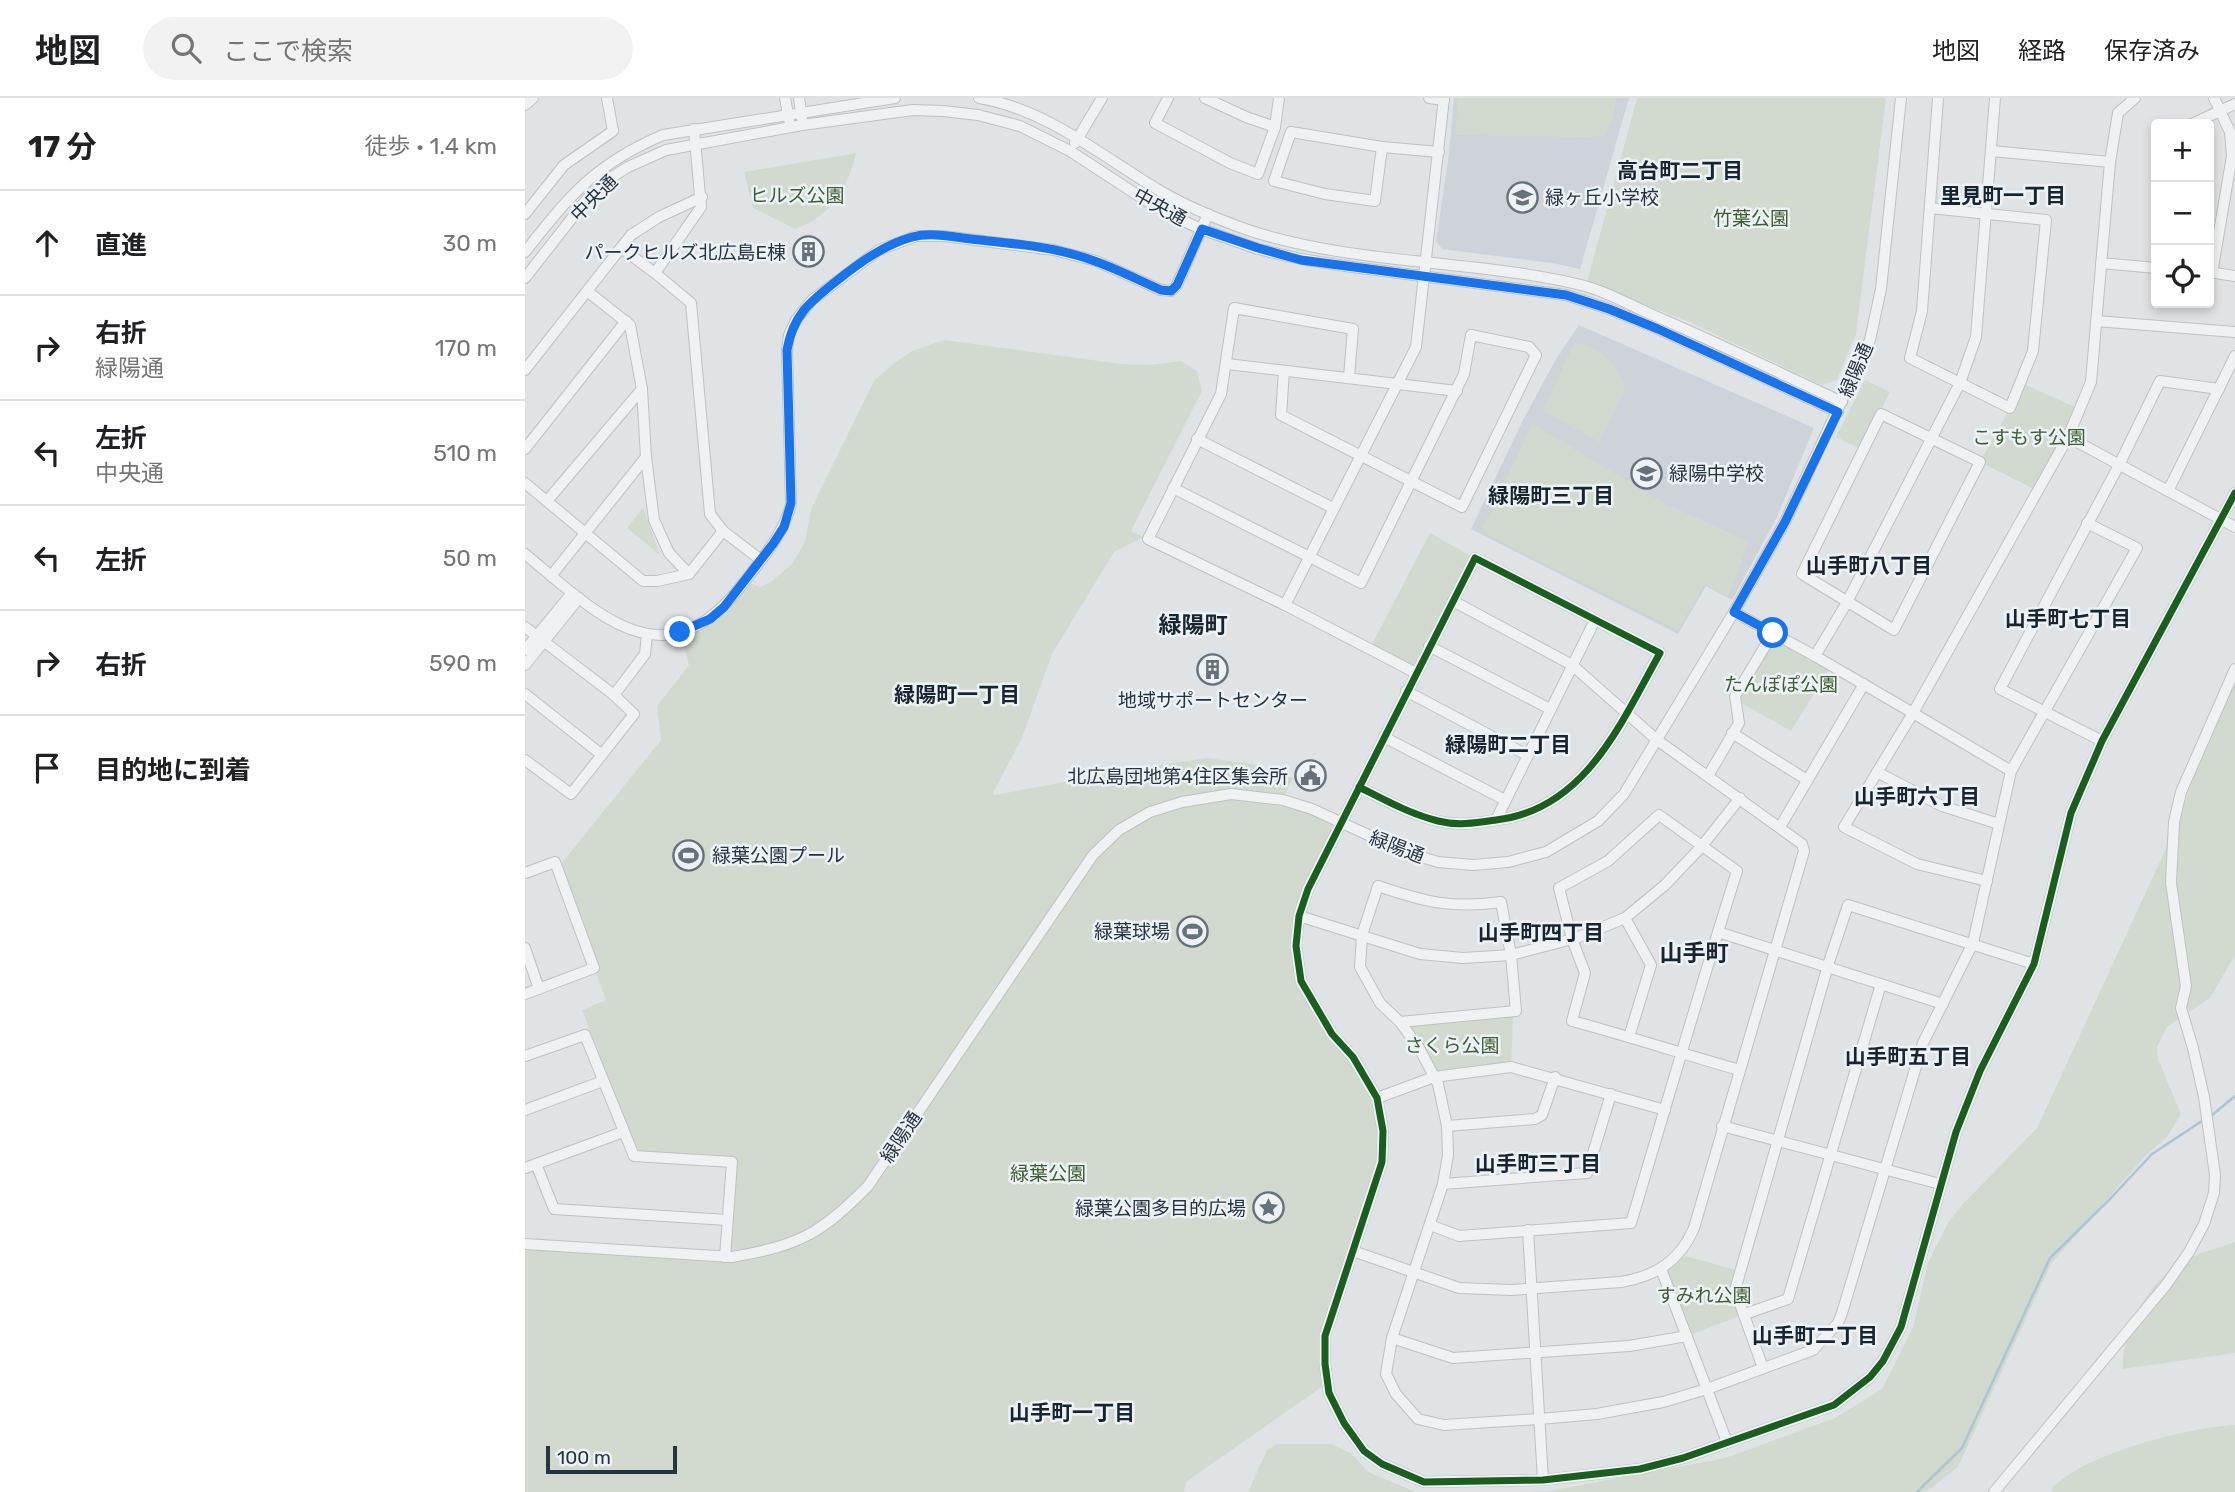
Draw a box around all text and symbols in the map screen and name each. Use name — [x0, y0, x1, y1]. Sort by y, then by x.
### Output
search box — [143, 17, 633, 80]
icon: search — [167, 29, 205, 67]
text: 地図 — [35, 31, 101, 70]
text: ここで検索 — [223, 36, 353, 67]
text: 地図 — [1932, 37, 1980, 65]
text: 経路 — [2018, 37, 2066, 65]
text: 保存済み — [2104, 37, 2200, 65]
map controls — [2151, 119, 2214, 308]
button: + — [2151, 119, 2214, 182]
text: 17 分 — [28, 129, 97, 165]
text: 徒歩 · 1.4 km — [365, 132, 497, 160]
district label: 高台町二丁目 — [1617, 158, 1743, 183]
street label: 中央通 — [566, 170, 622, 226]
school or university icon: 緑ヶ丘小学校 — [1505, 180, 1539, 214]
button: − — [2151, 182, 2214, 245]
street label: 中央通 — [1129, 183, 1191, 231]
district label: 里見町一丁目 — [1940, 183, 2066, 208]
park label: ヒルズ公園 — [749, 184, 845, 207]
place label: 緑ヶ丘小学校 — [1545, 186, 1659, 209]
park label: 竹葉公園 — [1713, 207, 1789, 230]
icon: ahead — [28, 224, 66, 262]
text: 30 m — [442, 229, 497, 257]
text: 直進 — [95, 230, 147, 261]
building icon: パークヒルズ北広島E棟 — [792, 235, 826, 269]
place label: パークヒルズ北広島E棟 — [584, 241, 786, 264]
button: locate — [2151, 245, 2214, 308]
text: 右折 — [95, 318, 147, 349]
icon: right — [28, 329, 66, 367]
text: 170 m — [435, 334, 497, 362]
street label: 緑陽通 — [1834, 339, 1878, 401]
text: 緑陽通 — [95, 354, 164, 382]
text: 左折 — [95, 423, 147, 454]
park label: こすもす公園 — [1972, 426, 2086, 449]
icon: left — [28, 434, 66, 472]
text: 510 m — [433, 439, 497, 467]
school or university icon: 緑陽中学校 — [1629, 456, 1663, 490]
text: 中央通 — [95, 459, 164, 487]
place label: 緑陽中学校 — [1669, 462, 1764, 485]
district label: 緑陽町三丁目 — [1488, 483, 1614, 508]
icon: left — [28, 539, 66, 577]
text: 50 m — [443, 544, 497, 572]
text: 左折 — [95, 545, 147, 576]
district label: 山手町八丁目 — [1806, 553, 1932, 578]
district label: 山手町七丁目 — [2005, 606, 2131, 631]
district label: 緑陽町 — [1159, 611, 1228, 639]
route end — [664, 616, 695, 647]
route start — [1757, 617, 1788, 648]
icon: right — [28, 644, 66, 682]
text: 590 m — [429, 649, 497, 677]
text: 右折 — [95, 650, 147, 681]
building icon: 地域サポートセンター — [1196, 652, 1230, 686]
park label: たんぽぽ公園 — [1724, 673, 1838, 696]
district label: 緑陽町一丁目 — [894, 682, 1020, 707]
place label: 地域サポートセンター — [1118, 689, 1308, 712]
district label: 緑陽町二丁目 — [1445, 732, 1571, 757]
icon: arrive — [28, 749, 66, 787]
text: 目的地に到着 — [95, 755, 251, 786]
public building icon: 北広島団地第4住区集会所 — [1294, 759, 1328, 793]
place label: 北広島団地第4住区集会所 — [1067, 765, 1288, 788]
district label: 山手町六丁目 — [1854, 784, 1980, 809]
street label: 緑陽通 — [1366, 826, 1428, 868]
sports icon: 緑葉公園プール — [672, 838, 706, 872]
place label: 緑葉公園プール — [712, 844, 845, 867]
sports icon: 緑葉球場 — [1176, 914, 1210, 948]
place label: 緑葉球場 — [1094, 920, 1170, 943]
district label: 山手町四丁目 — [1478, 920, 1604, 945]
district label: 山手町 — [1660, 939, 1729, 967]
park label: さくら公園 — [1404, 1034, 1500, 1057]
district label: 山手町五丁目 — [1845, 1044, 1971, 1069]
street label: 緑陽通 — [876, 1107, 926, 1167]
district label: 山手町三丁目 — [1475, 1151, 1601, 1176]
park label: 緑葉公園 — [1010, 1162, 1086, 1185]
place icon: 緑葉公園多目的広場 — [1252, 1191, 1286, 1225]
place label: 緑葉公園多目的広場 — [1075, 1197, 1246, 1220]
park label: すみれ公園 — [1656, 1284, 1752, 1307]
district label: 山手町二丁目 — [1752, 1323, 1878, 1348]
district label: 山手町一丁目 — [1009, 1400, 1135, 1425]
scale bar — [546, 1443, 677, 1475]
text: 100 m — [557, 1446, 611, 1469]

